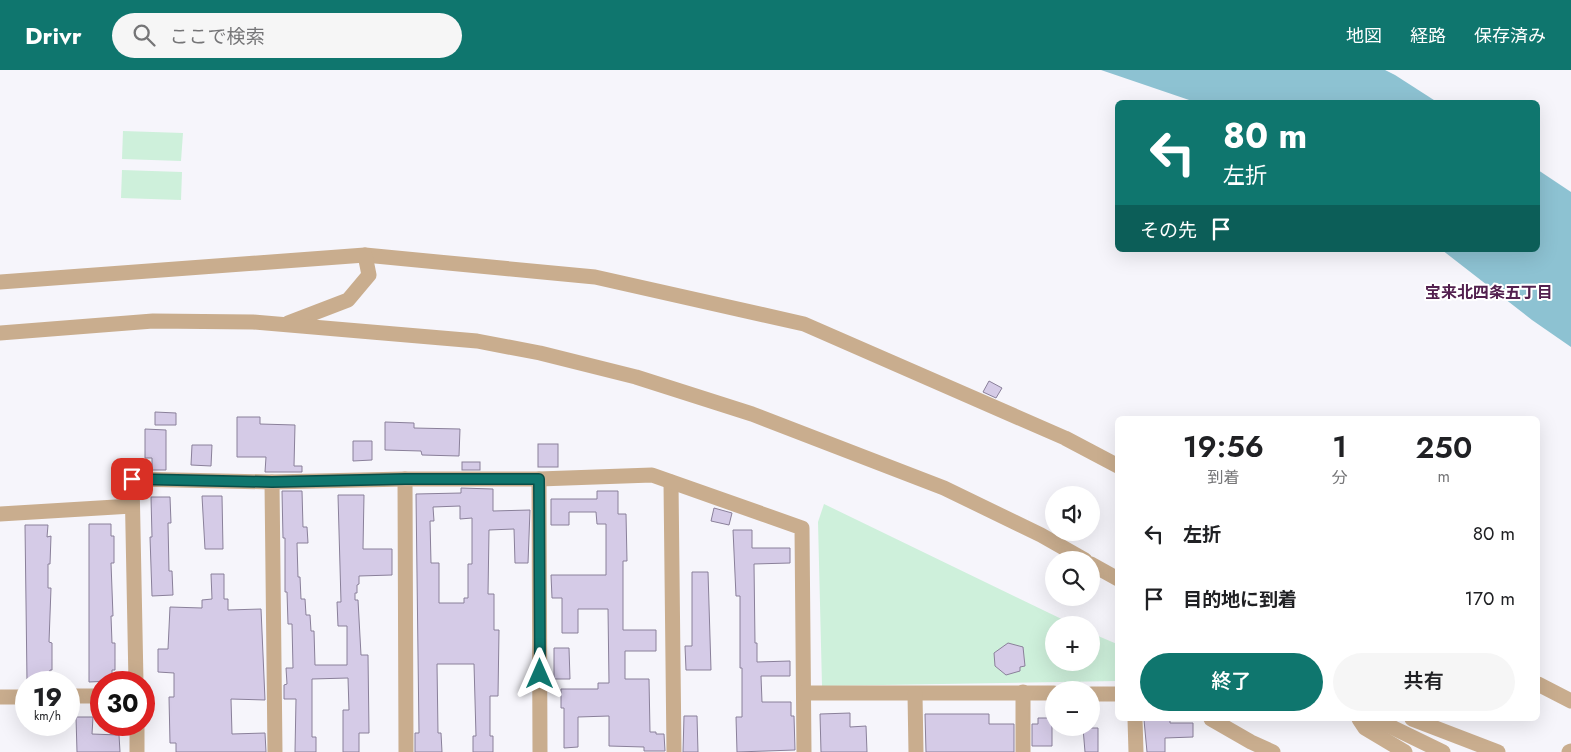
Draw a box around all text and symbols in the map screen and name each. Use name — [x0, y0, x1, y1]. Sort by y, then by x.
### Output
search box — [112, 13, 462, 58]
text: Drivr — [25, 18, 82, 53]
icon: search — [130, 21, 158, 49]
text: ここで検索 — [170, 23, 265, 50]
text: 地図 — [1346, 23, 1382, 49]
text: 経路 — [1410, 23, 1446, 49]
text: 保存済み — [1474, 23, 1546, 49]
text: 80 m — [1223, 111, 1307, 161]
icon: left — [1140, 120, 1205, 185]
text: 左折 — [1223, 159, 1267, 191]
icon: arrive — [1207, 215, 1235, 243]
text: その先 — [1140, 217, 1197, 244]
district label: 宝来北四条五丁目 — [1425, 281, 1553, 304]
text: 19:56 — [1183, 425, 1264, 468]
text: 1 — [1332, 425, 1347, 468]
text: 250 — [1415, 426, 1472, 469]
pin — [111, 458, 153, 500]
icon: arrive — [118, 465, 146, 493]
text: m — [1438, 465, 1450, 488]
text: 到着 — [1207, 466, 1239, 489]
text: 分 — [1332, 466, 1348, 489]
map controls — [1045, 486, 1100, 736]
button: sound — [1045, 486, 1100, 541]
icon: left — [1140, 520, 1168, 548]
text: 80 m — [1473, 520, 1515, 547]
text: 左折 — [1183, 521, 1221, 548]
button: search — [1045, 551, 1100, 606]
icon: arrive — [1140, 585, 1168, 613]
text: 170 m — [1465, 585, 1515, 612]
text: 目的地に到着 — [1183, 586, 1297, 613]
button: + — [1045, 616, 1100, 671]
position arrow — [513, 647, 565, 699]
button: 終了 — [1140, 653, 1323, 711]
button: 共有 — [1333, 653, 1515, 711]
speed limit sign: 30 — [90, 671, 155, 736]
text: 19 — [33, 679, 62, 715]
button: − — [1045, 681, 1100, 736]
text: km/h — [34, 707, 61, 725]

